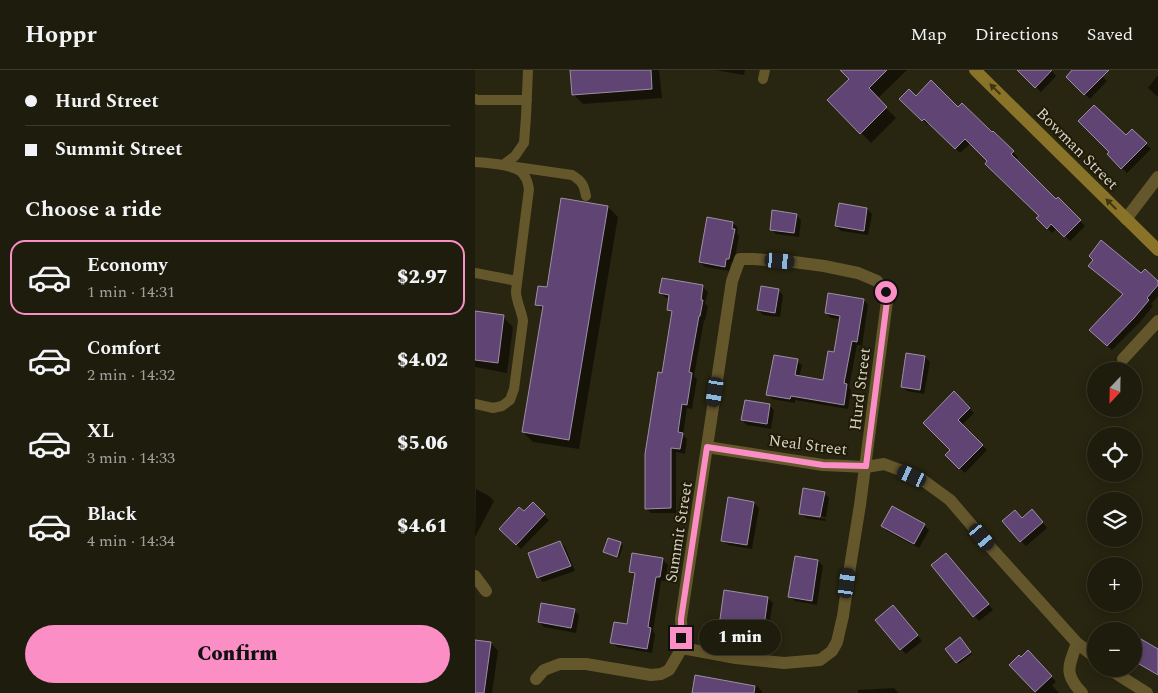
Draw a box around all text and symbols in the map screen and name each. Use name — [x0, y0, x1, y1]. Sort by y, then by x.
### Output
text: Hoppr — [25, 17, 97, 53]
text: Map — [911, 21, 947, 48]
text: Directions — [975, 21, 1059, 48]
text: Saved — [1087, 21, 1133, 48]
one-way arrow — [989, 84, 1001, 96]
text: Hurd Street — [55, 87, 159, 116]
street label: Bowman Street — [1031, 102, 1124, 196]
text: Summit Street — [55, 135, 183, 164]
text: Choose a ride — [25, 193, 162, 226]
one-way arrow — [1105, 198, 1117, 210]
text: Economy — [87, 251, 168, 280]
car — [764, 252, 795, 270]
icon: car — [27, 255, 72, 300]
text: $2.97 — [397, 263, 448, 292]
text: 1 min · 14:31 — [87, 280, 175, 304]
route start — [875, 281, 897, 303]
text: Comfort — [87, 334, 161, 363]
icon: car — [27, 338, 72, 383]
text: $4.02 — [397, 346, 448, 375]
street label: Hurd Street — [843, 346, 877, 432]
north arrow — [1087, 362, 1143, 418]
map controls — [1087, 362, 1142, 677]
text: 2 min · 14:32 — [87, 363, 175, 387]
car — [705, 376, 724, 408]
text: XL — [87, 417, 114, 446]
icon: car — [27, 421, 72, 466]
button: locate — [1087, 427, 1142, 482]
street label: Neal Street — [767, 428, 849, 462]
text: $5.06 — [397, 429, 448, 458]
text: 3 min · 14:33 — [87, 446, 175, 470]
car — [895, 463, 928, 489]
street label: Summit Street — [659, 480, 699, 584]
button: layers — [1087, 492, 1142, 547]
text: Black — [87, 500, 137, 529]
icon: car — [27, 504, 72, 549]
text: $4.61 — [397, 512, 448, 541]
car — [966, 521, 997, 553]
text: 4 min · 14:34 — [87, 529, 175, 553]
button: + — [1087, 557, 1142, 612]
car — [837, 567, 856, 599]
callout: 1 min — [699, 620, 781, 656]
button: − — [1087, 622, 1142, 677]
button: Confirm — [25, 625, 450, 683]
text: 1 min — [718, 625, 762, 649]
route end — [670, 627, 692, 649]

